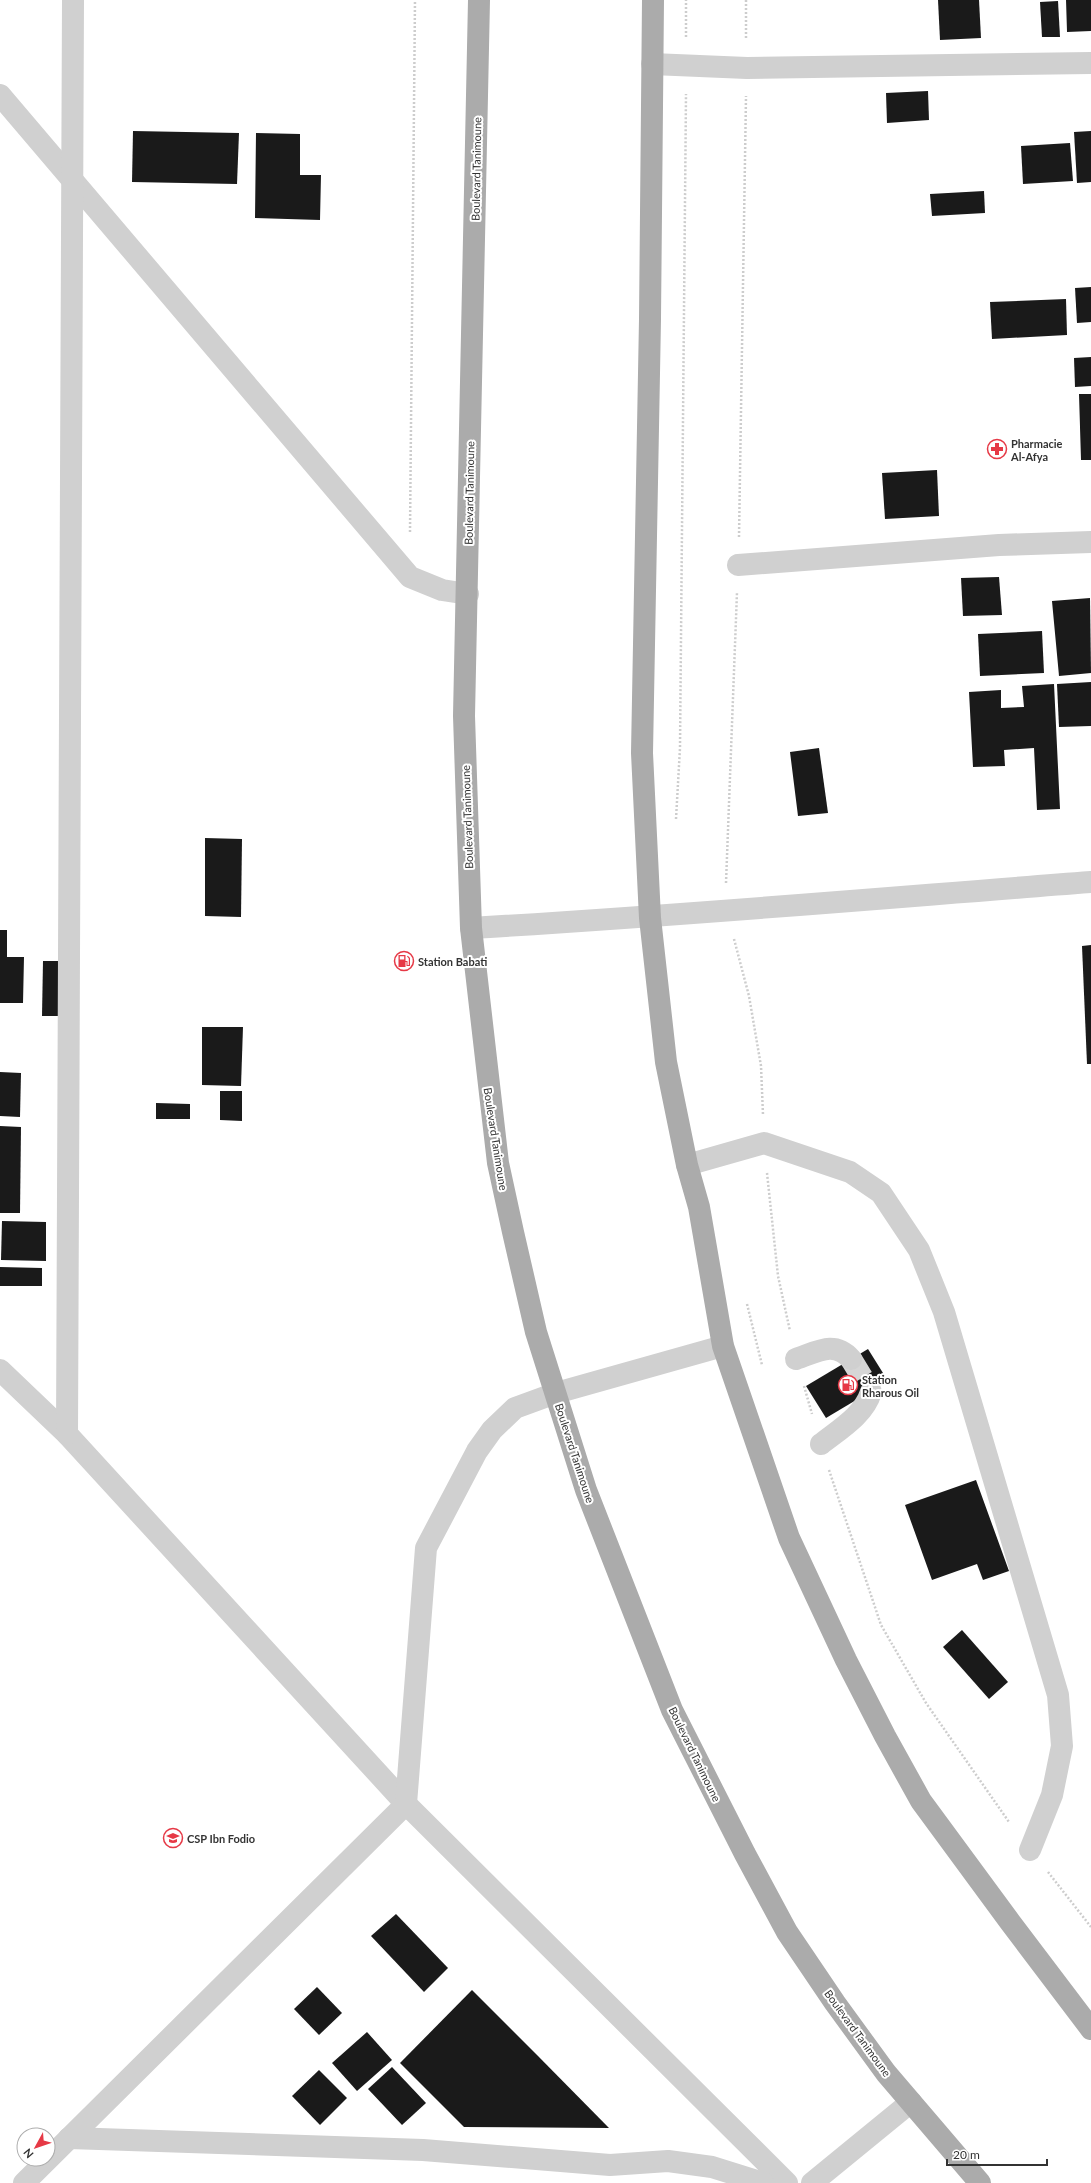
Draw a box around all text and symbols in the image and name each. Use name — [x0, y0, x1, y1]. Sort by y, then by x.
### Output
street label: Boulevard Tanimoune — [469, 117, 483, 221]
place label: Pharmacie Al-Afya — [1010, 437, 1063, 463]
pharmacy icon: Pharmacie Al-Afya — [986, 438, 1008, 460]
street label: Boulevard Tanimoune — [462, 441, 476, 545]
street label: Boulevard Tanimoune — [459, 765, 475, 869]
fuel station icon: Station Babati — [393, 950, 415, 972]
place label: Station Babati — [418, 955, 487, 968]
street label: Boulevard Tanimoune — [481, 1087, 511, 1192]
place label: Station Rharous Oil — [862, 1373, 919, 1399]
fuel station icon: Station Rharous Oil — [837, 1374, 859, 1396]
street label: Boulevard Tanimoune — [553, 1402, 597, 1505]
street label: Boulevard Tanimoune — [666, 1704, 724, 1804]
school or university icon: CSP Ibn Fodio — [162, 1827, 184, 1849]
place label: CSP Ibn Fodio — [187, 1832, 255, 1845]
street label: Boulevard Tanimoune — [822, 1987, 894, 2079]
north arrow — [16, 2127, 56, 2167]
scale bar — [947, 2141, 1047, 2167]
text: N — [20, 2146, 36, 2161]
text: 20 m — [953, 2147, 980, 2162]

